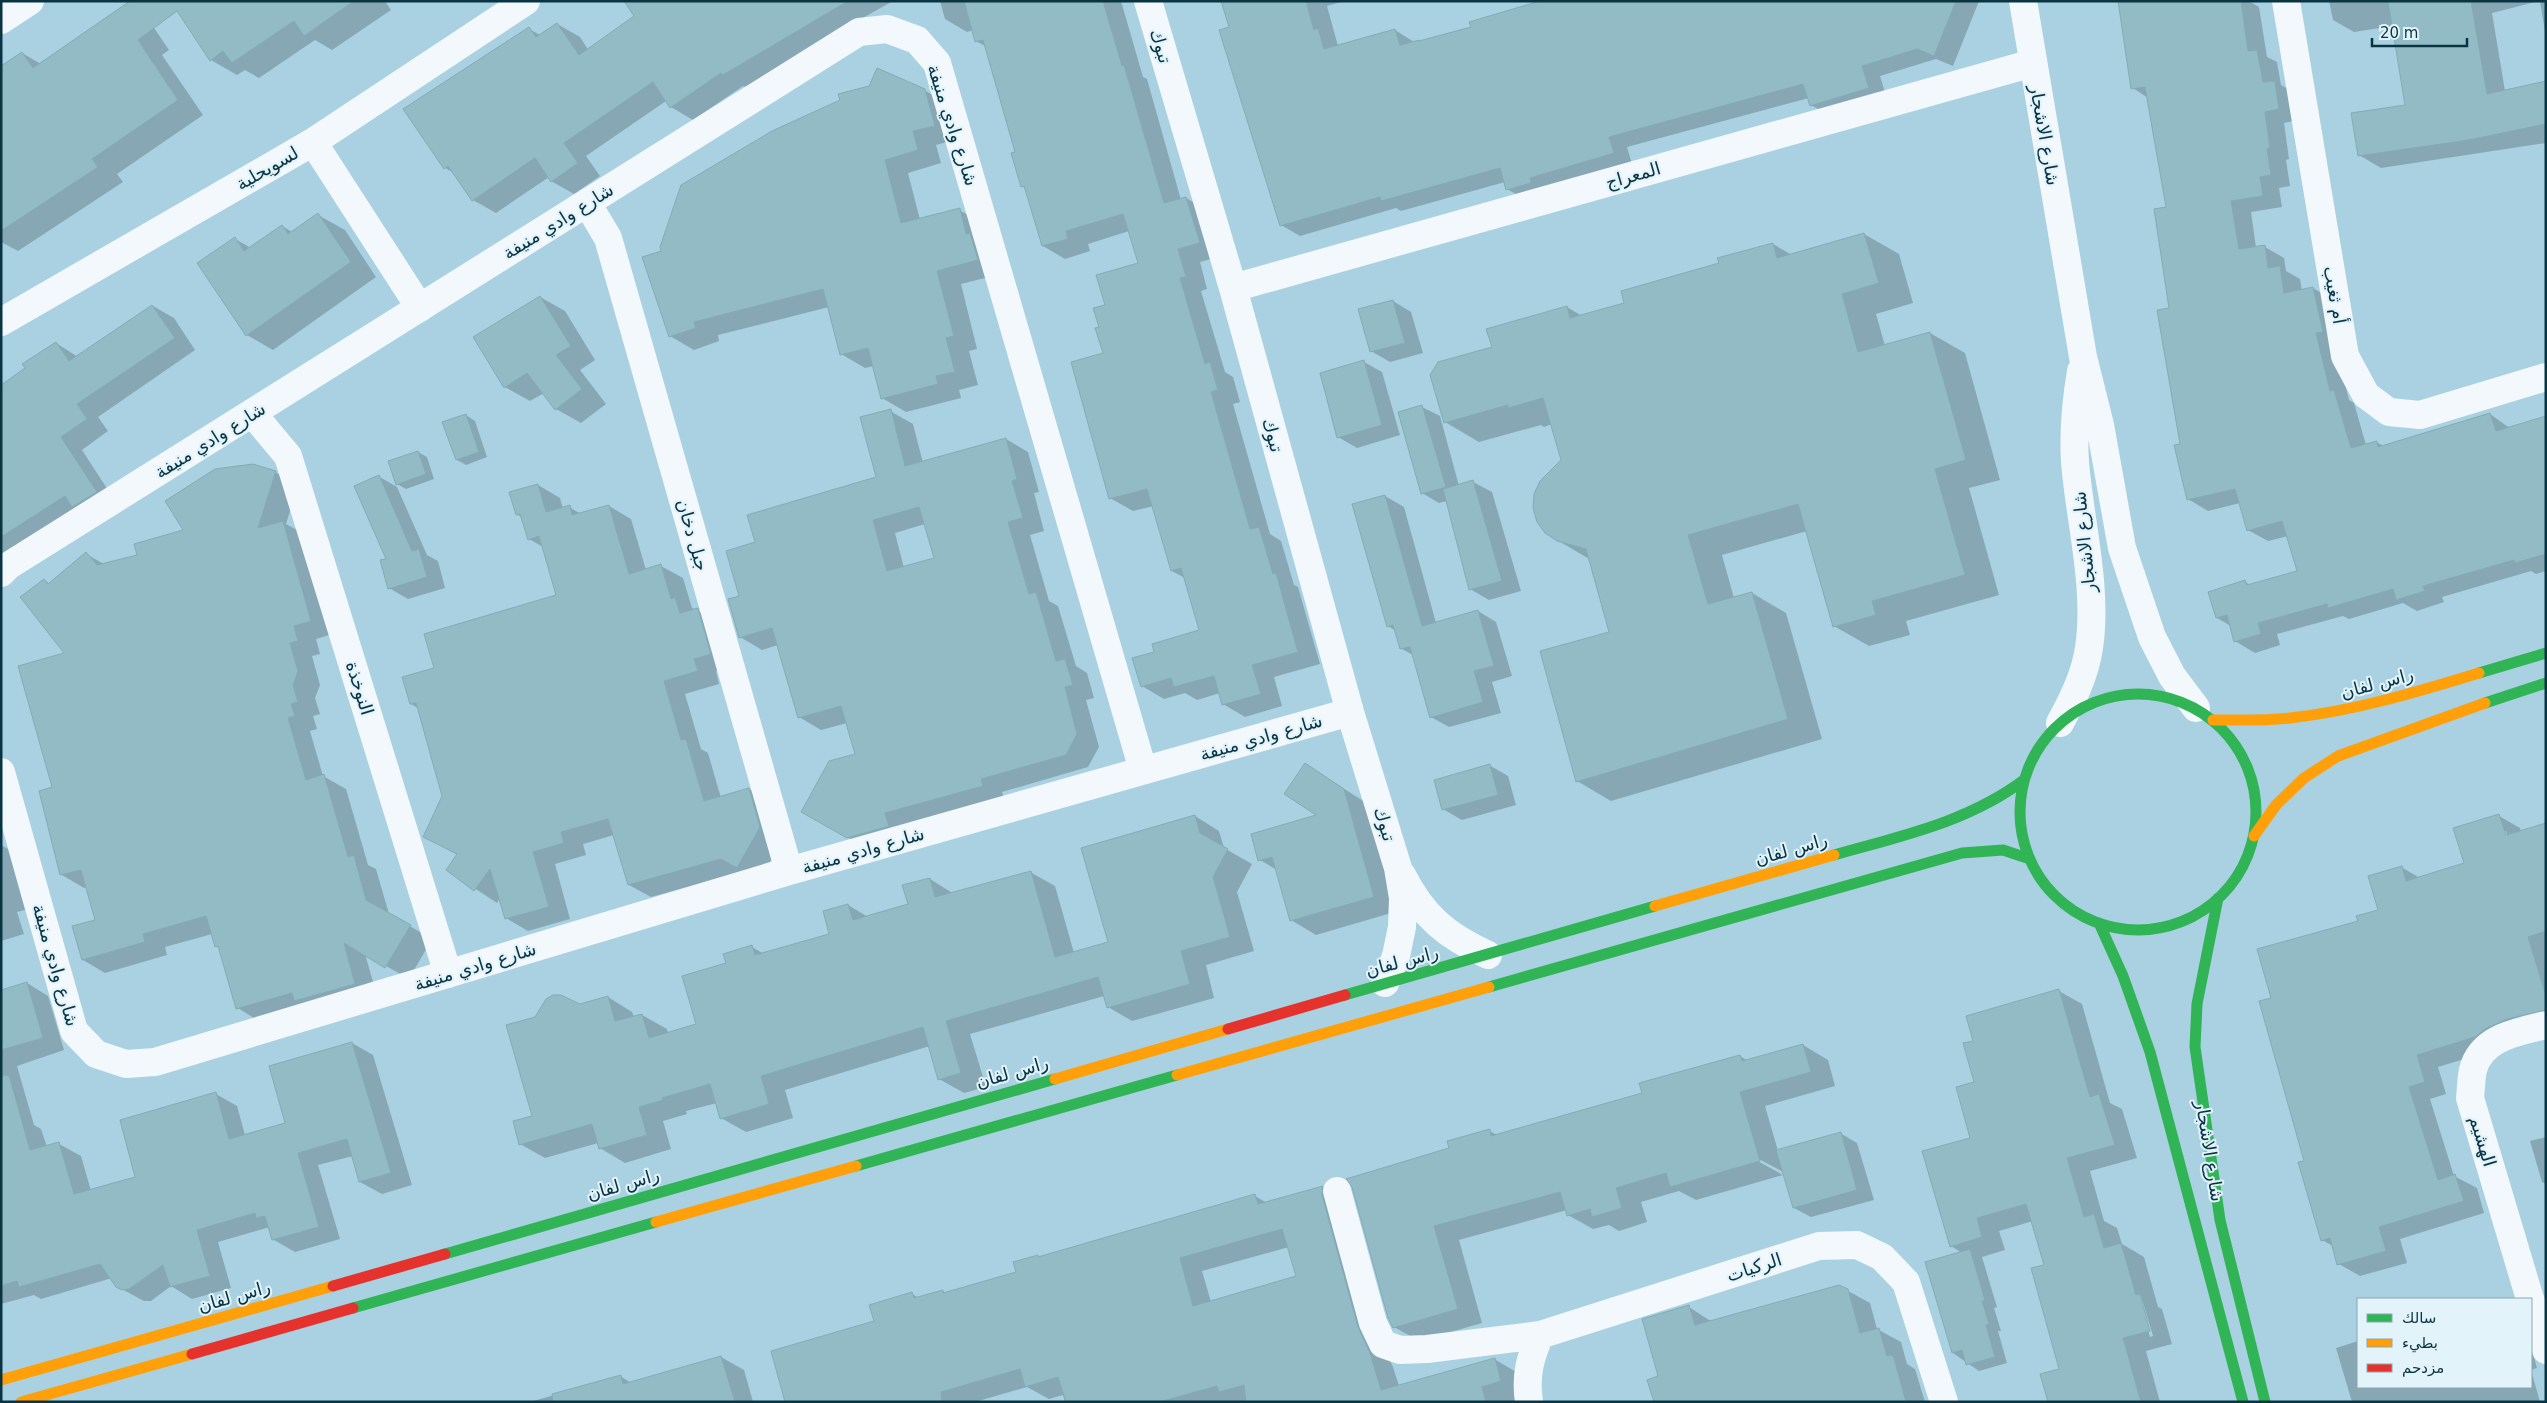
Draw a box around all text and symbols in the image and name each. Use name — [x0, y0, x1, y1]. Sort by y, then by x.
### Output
scale bar — [2372, 15, 2467, 47]
text: 20 m — [2380, 24, 2418, 42]
street label: تبوك — [1145, 26, 1176, 66]
street label: شارع وادي منيفة — [923, 62, 983, 189]
street label: شارع الاشجار — [2025, 82, 2064, 187]
street label: لسويحلية — [232, 142, 302, 195]
street label: المعراج — [1603, 157, 1663, 194]
street label: شارع وادي منيفة — [499, 179, 618, 264]
street label: أم ثغيب — [2320, 264, 2351, 326]
street label: شارع وادي منيفة — [151, 398, 270, 483]
street label: تبوك — [1257, 416, 1288, 455]
street label: شارع الاشجار — [2068, 490, 2101, 595]
street label: جبل دخان — [673, 497, 713, 573]
street label: النوخذة — [341, 659, 378, 718]
street label: راس لفان — [2338, 663, 2416, 703]
street label: شارع وادي منيفة — [1197, 709, 1325, 765]
street label: تبوك — [1369, 804, 1400, 844]
street label: شارع وادي منيفة — [799, 822, 927, 878]
street label: راس لفان — [1752, 829, 1830, 869]
street label: شارع وادي منيفة — [28, 901, 84, 1029]
street label: شارع وادي منيفة — [411, 937, 539, 995]
street label: راس لفان — [1363, 941, 1441, 981]
street label: راس لفان — [973, 1052, 1051, 1092]
street label: شارع الاشجار — [2191, 1098, 2228, 1203]
street label: الهشيم — [2464, 1113, 2501, 1169]
street label: راس لفان — [584, 1164, 662, 1204]
street label: الركيات — [1724, 1248, 1785, 1287]
street label: راس لفان — [195, 1276, 273, 1316]
legend — [2357, 1298, 2532, 1388]
text: سالك — [2402, 1309, 2436, 1327]
text: بطيء — [2402, 1334, 2438, 1353]
text: مزدحم — [2402, 1359, 2444, 1377]

